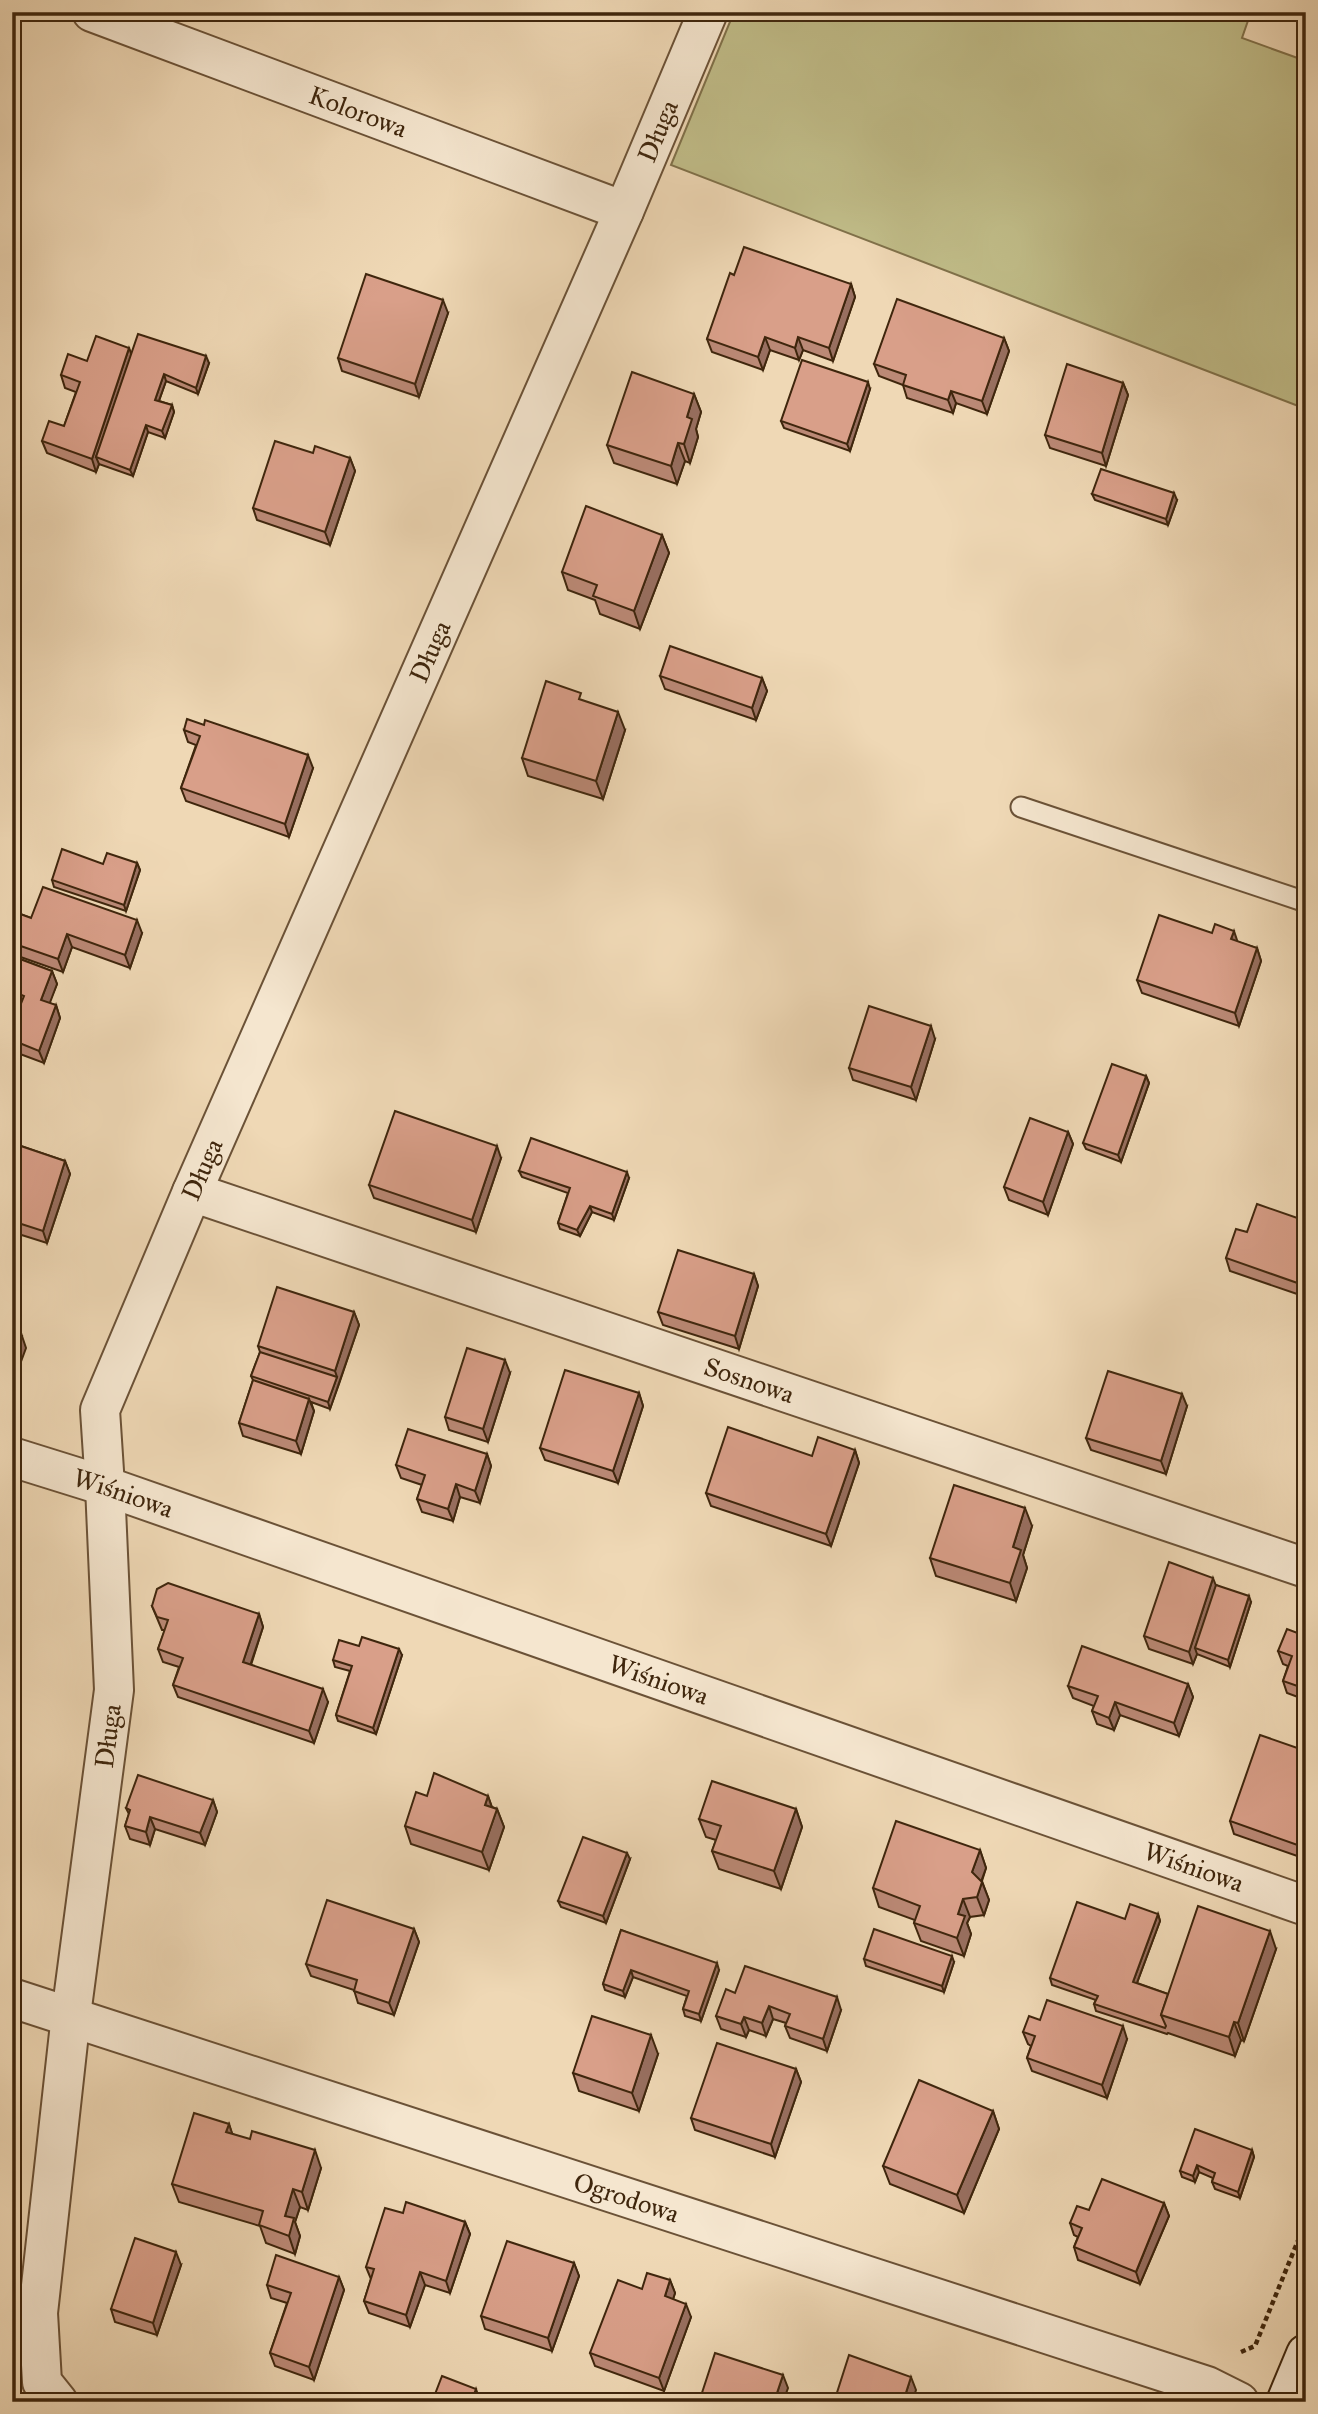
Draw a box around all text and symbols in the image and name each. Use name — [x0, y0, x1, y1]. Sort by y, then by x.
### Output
street label: Kolorowa — [305, 79, 411, 144]
street label: Długa — [630, 95, 685, 167]
street label: Długa — [402, 616, 458, 687]
street label: Długa — [174, 1134, 230, 1205]
street label: Sosnowa — [700, 1350, 798, 1410]
street label: Wiśniowa — [69, 1461, 178, 1525]
street label: Wiśniowa — [605, 1647, 713, 1712]
street label: Długa — [88, 1702, 128, 1770]
street label: Wiśniowa — [1140, 1835, 1248, 1899]
street label: Ogrodowa — [570, 2165, 683, 2230]

